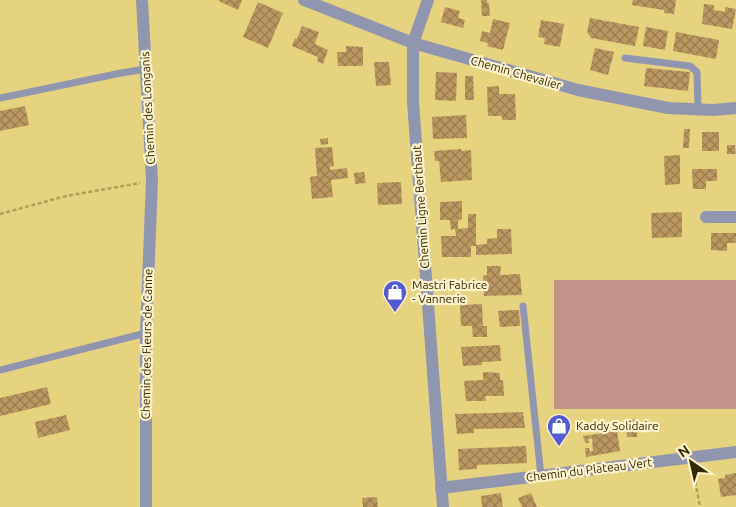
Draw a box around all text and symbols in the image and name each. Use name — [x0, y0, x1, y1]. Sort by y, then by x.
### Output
street label: Chemin des Longanis — [138, 51, 157, 165]
street label: Chemin Chevalier — [469, 53, 563, 92]
street label: Chemin Ligne Berthaut — [410, 144, 431, 269]
street label: Chemin des Fleurs de Canne — [139, 268, 154, 420]
place label: Mastri Fabrice - Vannerie — [412, 278, 487, 305]
shop icon: Mastri Fabrice - Vannerie — [382, 279, 408, 313]
shop icon: Kaddy Solidaire — [546, 413, 572, 447]
place label: Kaddy Solidaire — [576, 419, 659, 432]
north arrow — [666, 437, 716, 487]
text: N — [675, 442, 693, 461]
street label: Chemin du Plateau Vert — [525, 455, 653, 484]

